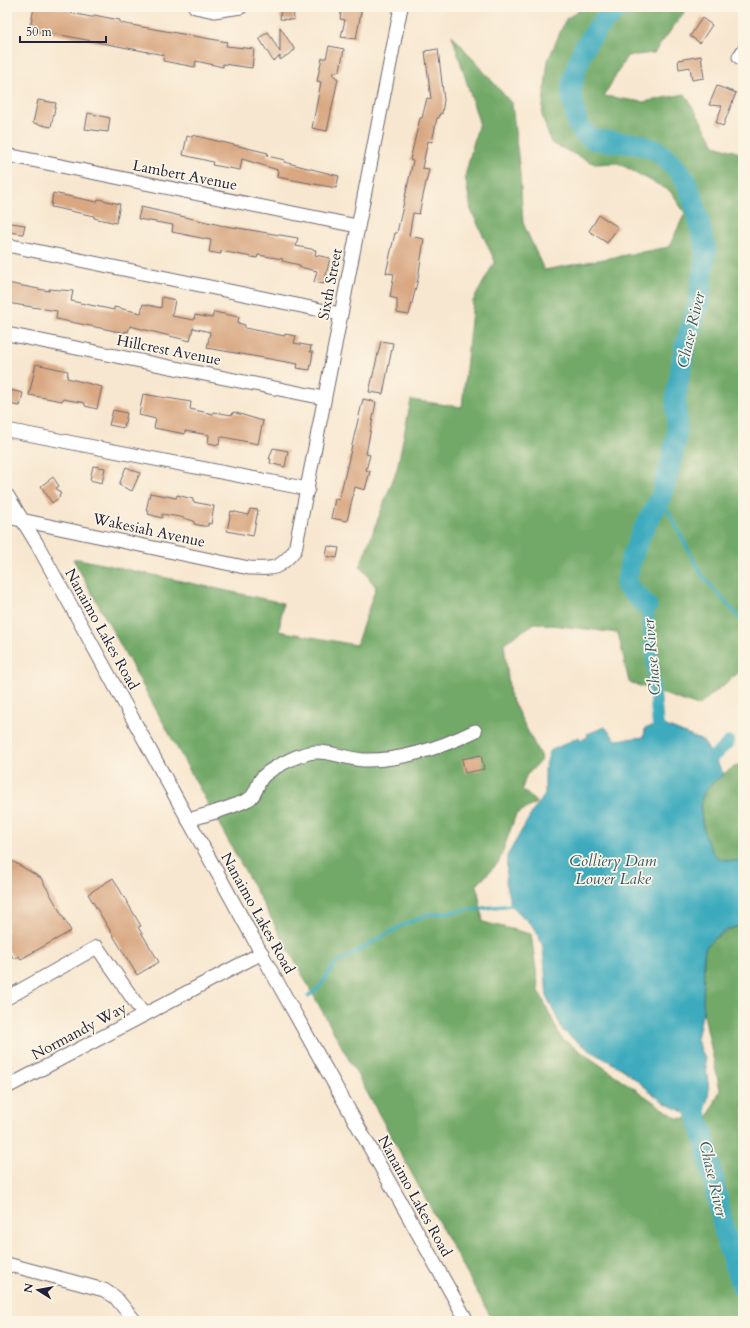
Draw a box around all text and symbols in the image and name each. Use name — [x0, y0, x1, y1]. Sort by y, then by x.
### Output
scale bar — [20, 18, 106, 44]
text: 50 m — [26, 24, 53, 40]
street label: Lambert Avenue — [131, 155, 239, 195]
street label: Sixth Street — [313, 246, 347, 321]
water label: Chase River — [672, 289, 711, 370]
street label: Hillcrest Avenue — [115, 330, 223, 370]
street label: Wakesiah Avenue — [90, 508, 207, 552]
street label: Nanaimo Lakes Road — [60, 565, 144, 693]
water label: Chase River — [638, 617, 666, 697]
street label: Nanaimo Lakes Road — [216, 849, 300, 977]
water label: Colliery Dam Lower Lake — [569, 850, 657, 890]
street label: Normandy Way — [28, 997, 130, 1064]
street label: Nanaimo Lakes Road — [373, 1132, 457, 1260]
water label: Chase River — [694, 1139, 733, 1220]
north arrow — [18, 1270, 58, 1310]
text: N — [20, 1282, 37, 1294]

